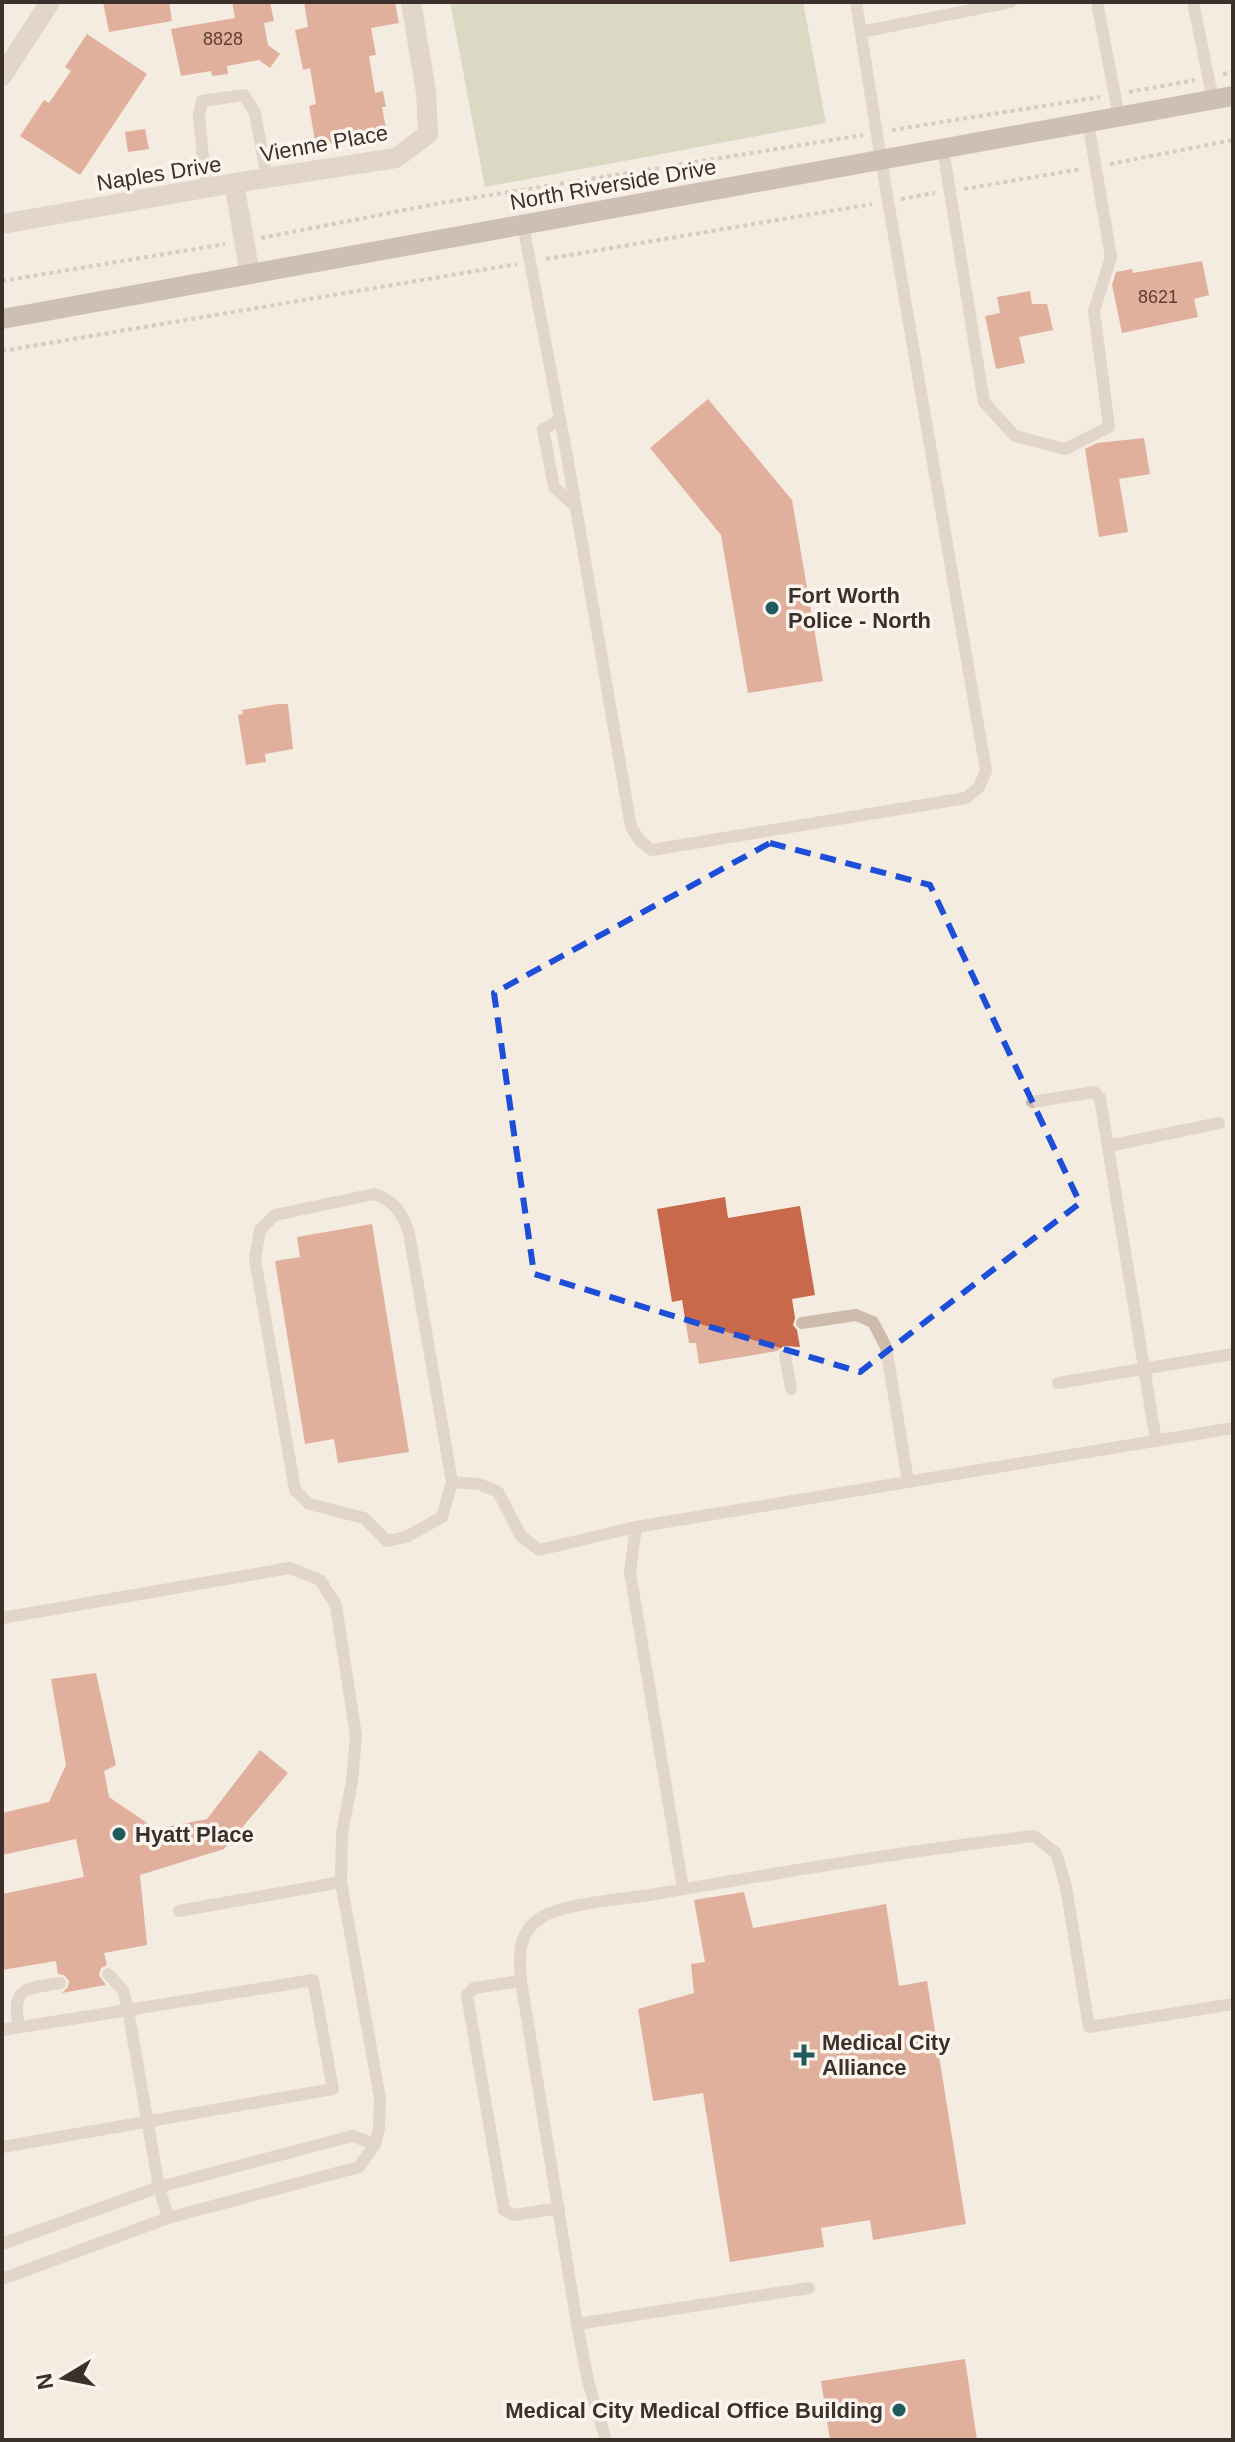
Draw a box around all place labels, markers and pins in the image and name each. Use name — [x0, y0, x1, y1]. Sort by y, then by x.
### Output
place label: Fort Worth Police - North — [788, 583, 931, 633]
marker: Fort Worth Police - North — [763, 599, 781, 617]
place label: Hyatt Place — [135, 1822, 254, 1847]
marker: Hyatt Place — [110, 1825, 128, 1843]
place label: Medical City Alliance — [822, 2030, 951, 2080]
marker: Medical City Alliance — [793, 2044, 815, 2066]
place label: Medical City Medical Office Building — [505, 2398, 883, 2423]
marker: Medical City Medical Office Building — [890, 2401, 908, 2419]

